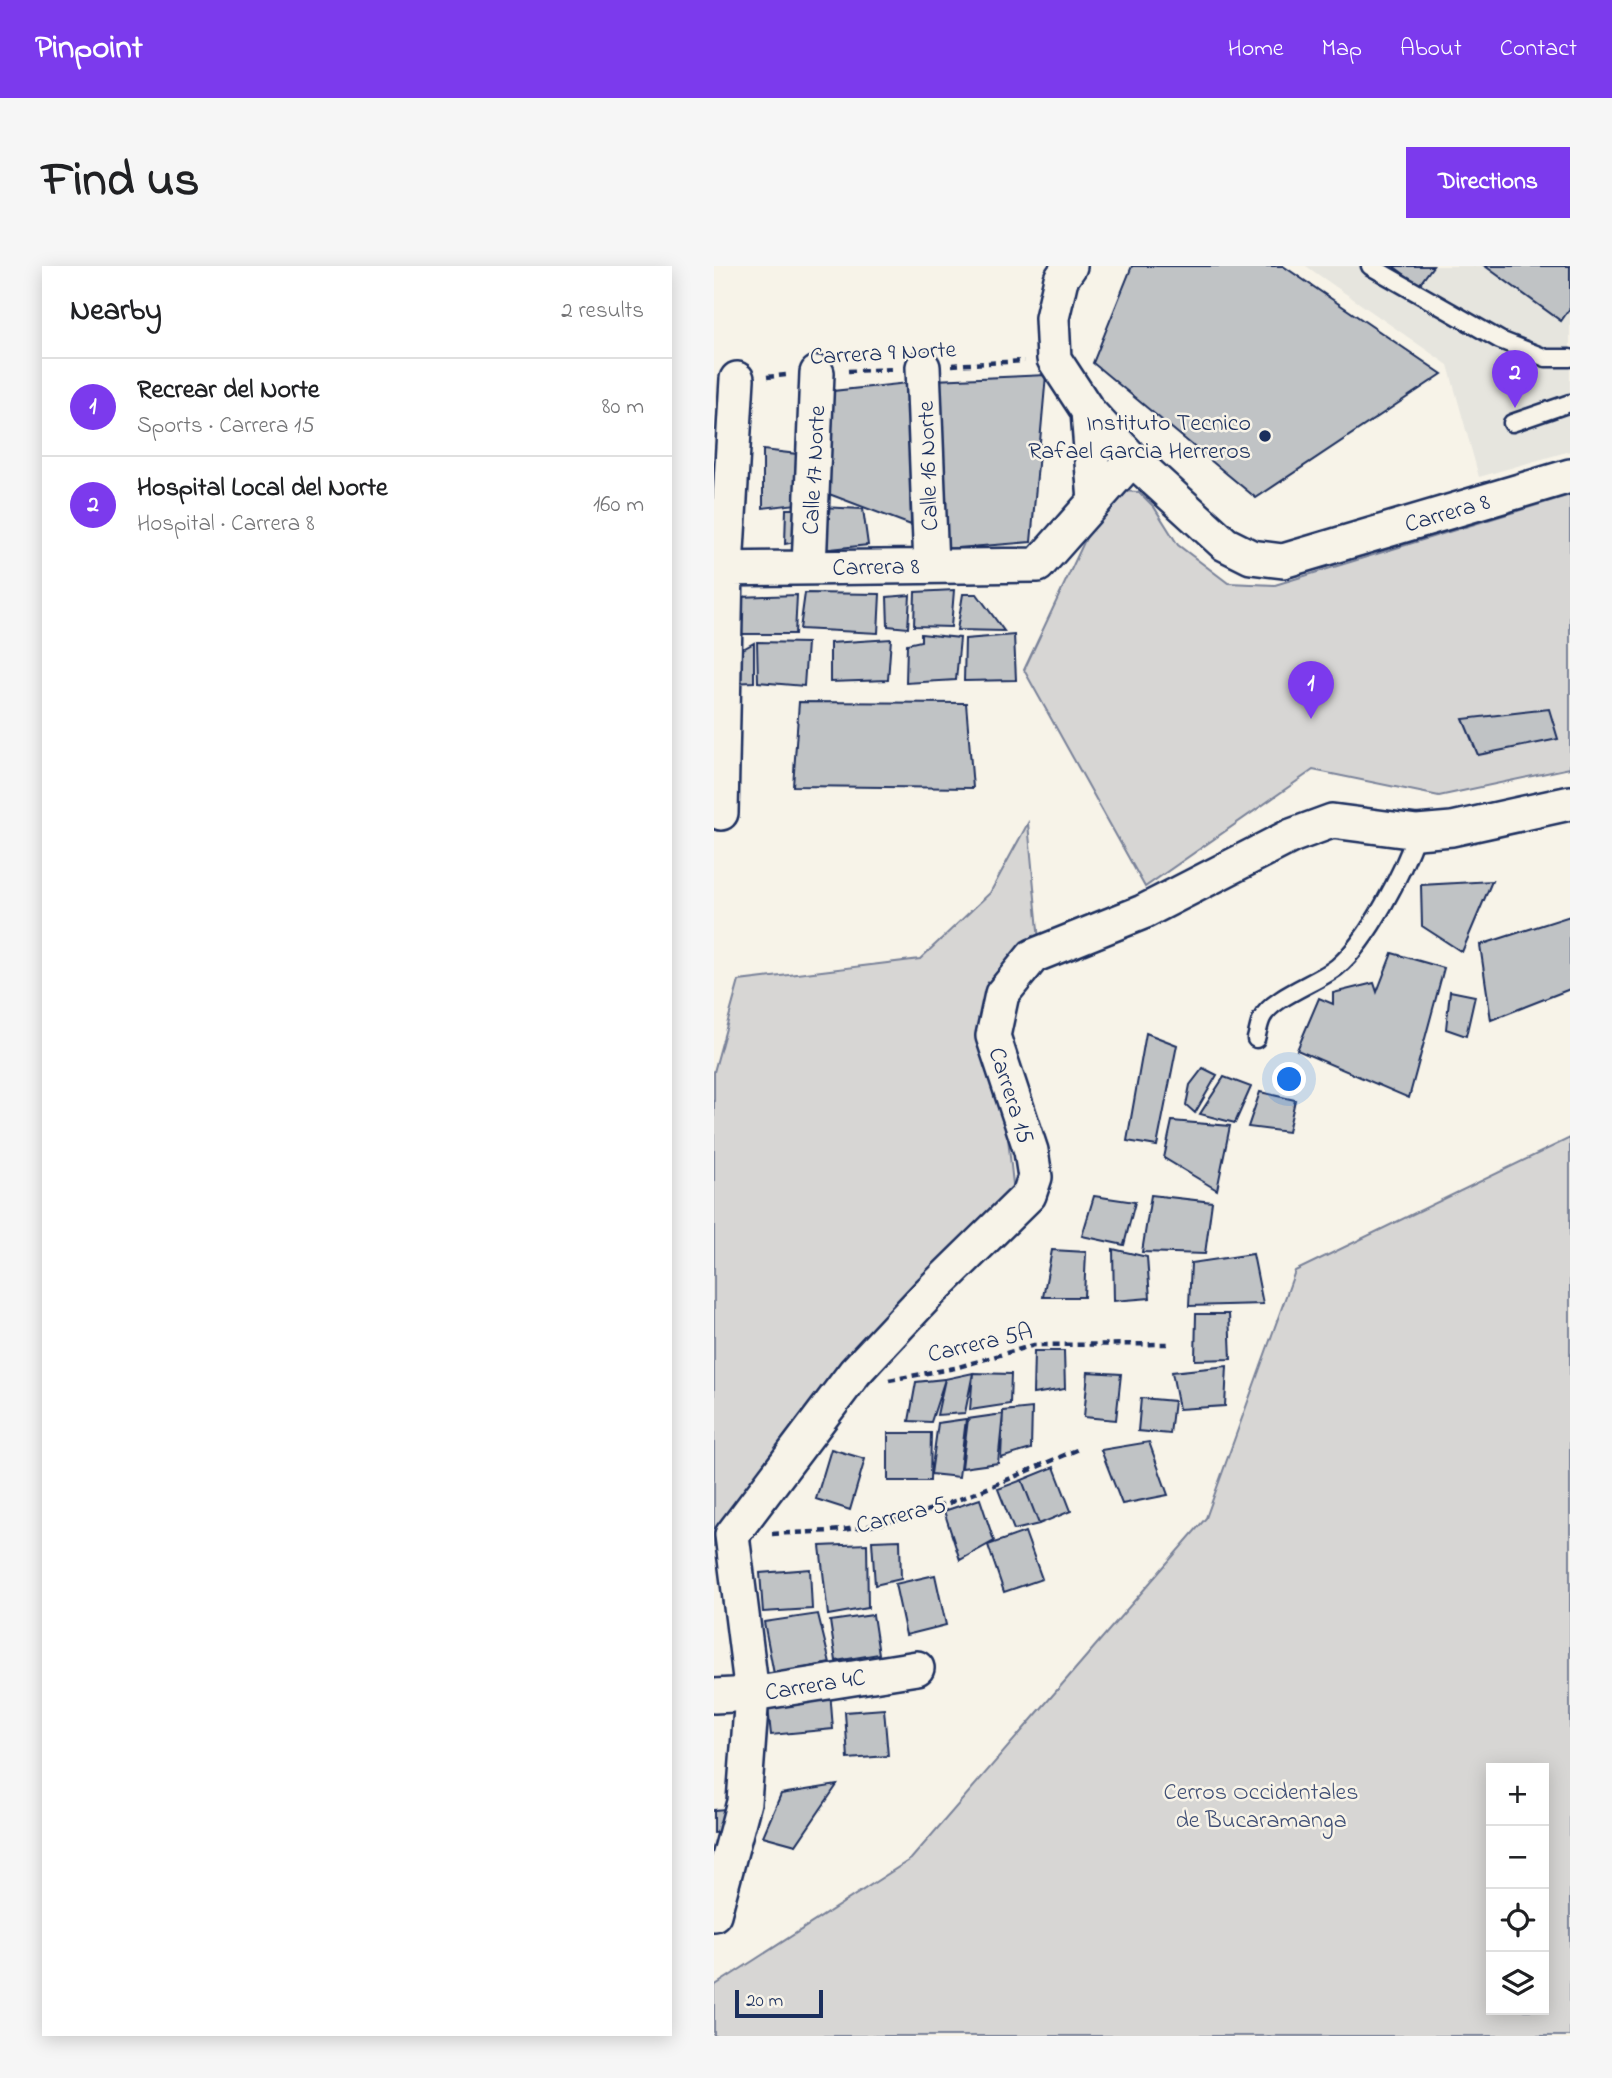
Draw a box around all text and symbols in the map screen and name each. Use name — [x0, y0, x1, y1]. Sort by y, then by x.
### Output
text: Pinpoint — [35, 25, 143, 73]
text: Home — [1228, 32, 1284, 67]
text: Map — [1322, 32, 1362, 67]
text: About — [1400, 32, 1462, 67]
text: Contact — [1500, 32, 1577, 67]
text: Find us — [42, 146, 199, 218]
button: Directions — [1406, 147, 1570, 218]
text: Nearby — [70, 290, 162, 334]
text: 2 results — [561, 295, 644, 328]
street label: Carrera 9 Norte — [809, 333, 957, 376]
pin: 2 — [1492, 350, 1538, 408]
text: Recrear del Norte — [137, 372, 320, 410]
text: 1 — [89, 391, 97, 424]
text: 80 m — [602, 391, 644, 424]
street label: Calle 16 Norte — [910, 400, 949, 532]
street label: Calle 17 Norte — [795, 404, 836, 536]
place label: Instituto Tecnico Rafael Garcia Herreros — [1028, 407, 1251, 470]
text: Sports · Carrera 15 — [137, 410, 315, 443]
marker: Instituto Tecnico Rafael Garcia Herreros — [1257, 428, 1273, 444]
text: Hospital Local del Norte — [137, 470, 388, 508]
street label: Carrera 8 — [1401, 486, 1494, 543]
text: 2 — [87, 489, 99, 522]
text: 160 m — [593, 489, 644, 522]
text: Hospital · Carrera 8 — [137, 508, 315, 541]
street label: Carrera 8 — [832, 550, 920, 587]
pin: 1 — [1288, 661, 1334, 719]
street label: Carrera 15 — [978, 1043, 1042, 1149]
your location — [1272, 1062, 1306, 1096]
street label: Carrera 5A — [925, 1315, 1036, 1373]
street label: Carrera 5 — [853, 1488, 951, 1545]
street label: Carrera 4C — [763, 1661, 868, 1712]
map controls — [1486, 1763, 1549, 2015]
button: + — [1486, 1763, 1549, 1826]
park label: Cerros Occidentales de Bucaramanga — [1164, 1776, 1359, 1839]
button: − — [1486, 1826, 1549, 1889]
button: locate — [1486, 1889, 1549, 1952]
button: layers — [1486, 1952, 1549, 2015]
scale bar — [735, 1987, 822, 2019]
text: 20 m — [746, 1988, 783, 2015]

